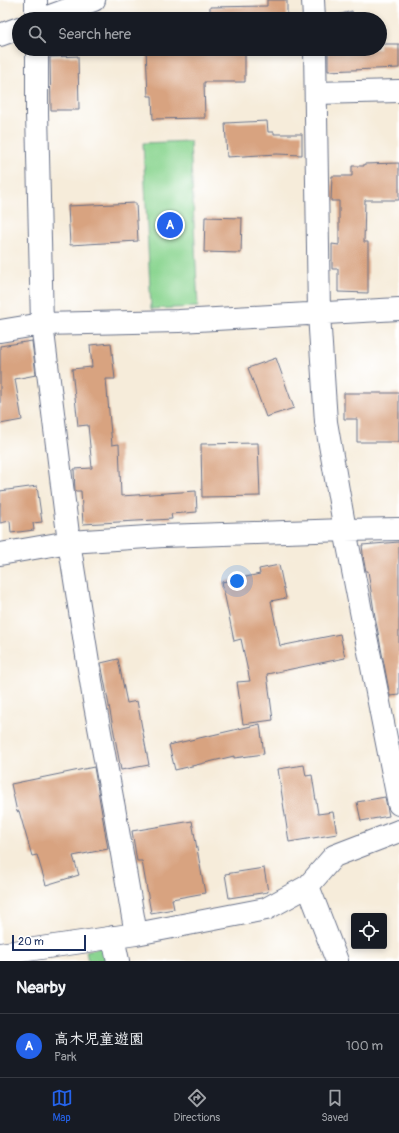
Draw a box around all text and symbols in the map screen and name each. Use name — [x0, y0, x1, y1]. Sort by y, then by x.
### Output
search box — [12, 12, 387, 56]
icon: search — [26, 23, 48, 45]
text: Search here — [58, 25, 131, 44]
pin: A — [157, 210, 183, 240]
your location — [227, 571, 247, 591]
map controls — [351, 913, 387, 949]
button: locate — [351, 913, 387, 949]
scale bar — [12, 933, 86, 952]
text: 20 m — [18, 935, 44, 948]
text: Nearby — [16, 977, 65, 998]
text: 高木児童遊園 — [54, 1030, 144, 1049]
text: A — [25, 1038, 33, 1054]
text: 100 m — [346, 1038, 383, 1054]
text: Park — [54, 1049, 77, 1065]
tab: Map — [51, 1087, 73, 1124]
tab: Directions — [174, 1087, 220, 1124]
tab: Saved — [321, 1087, 348, 1124]

